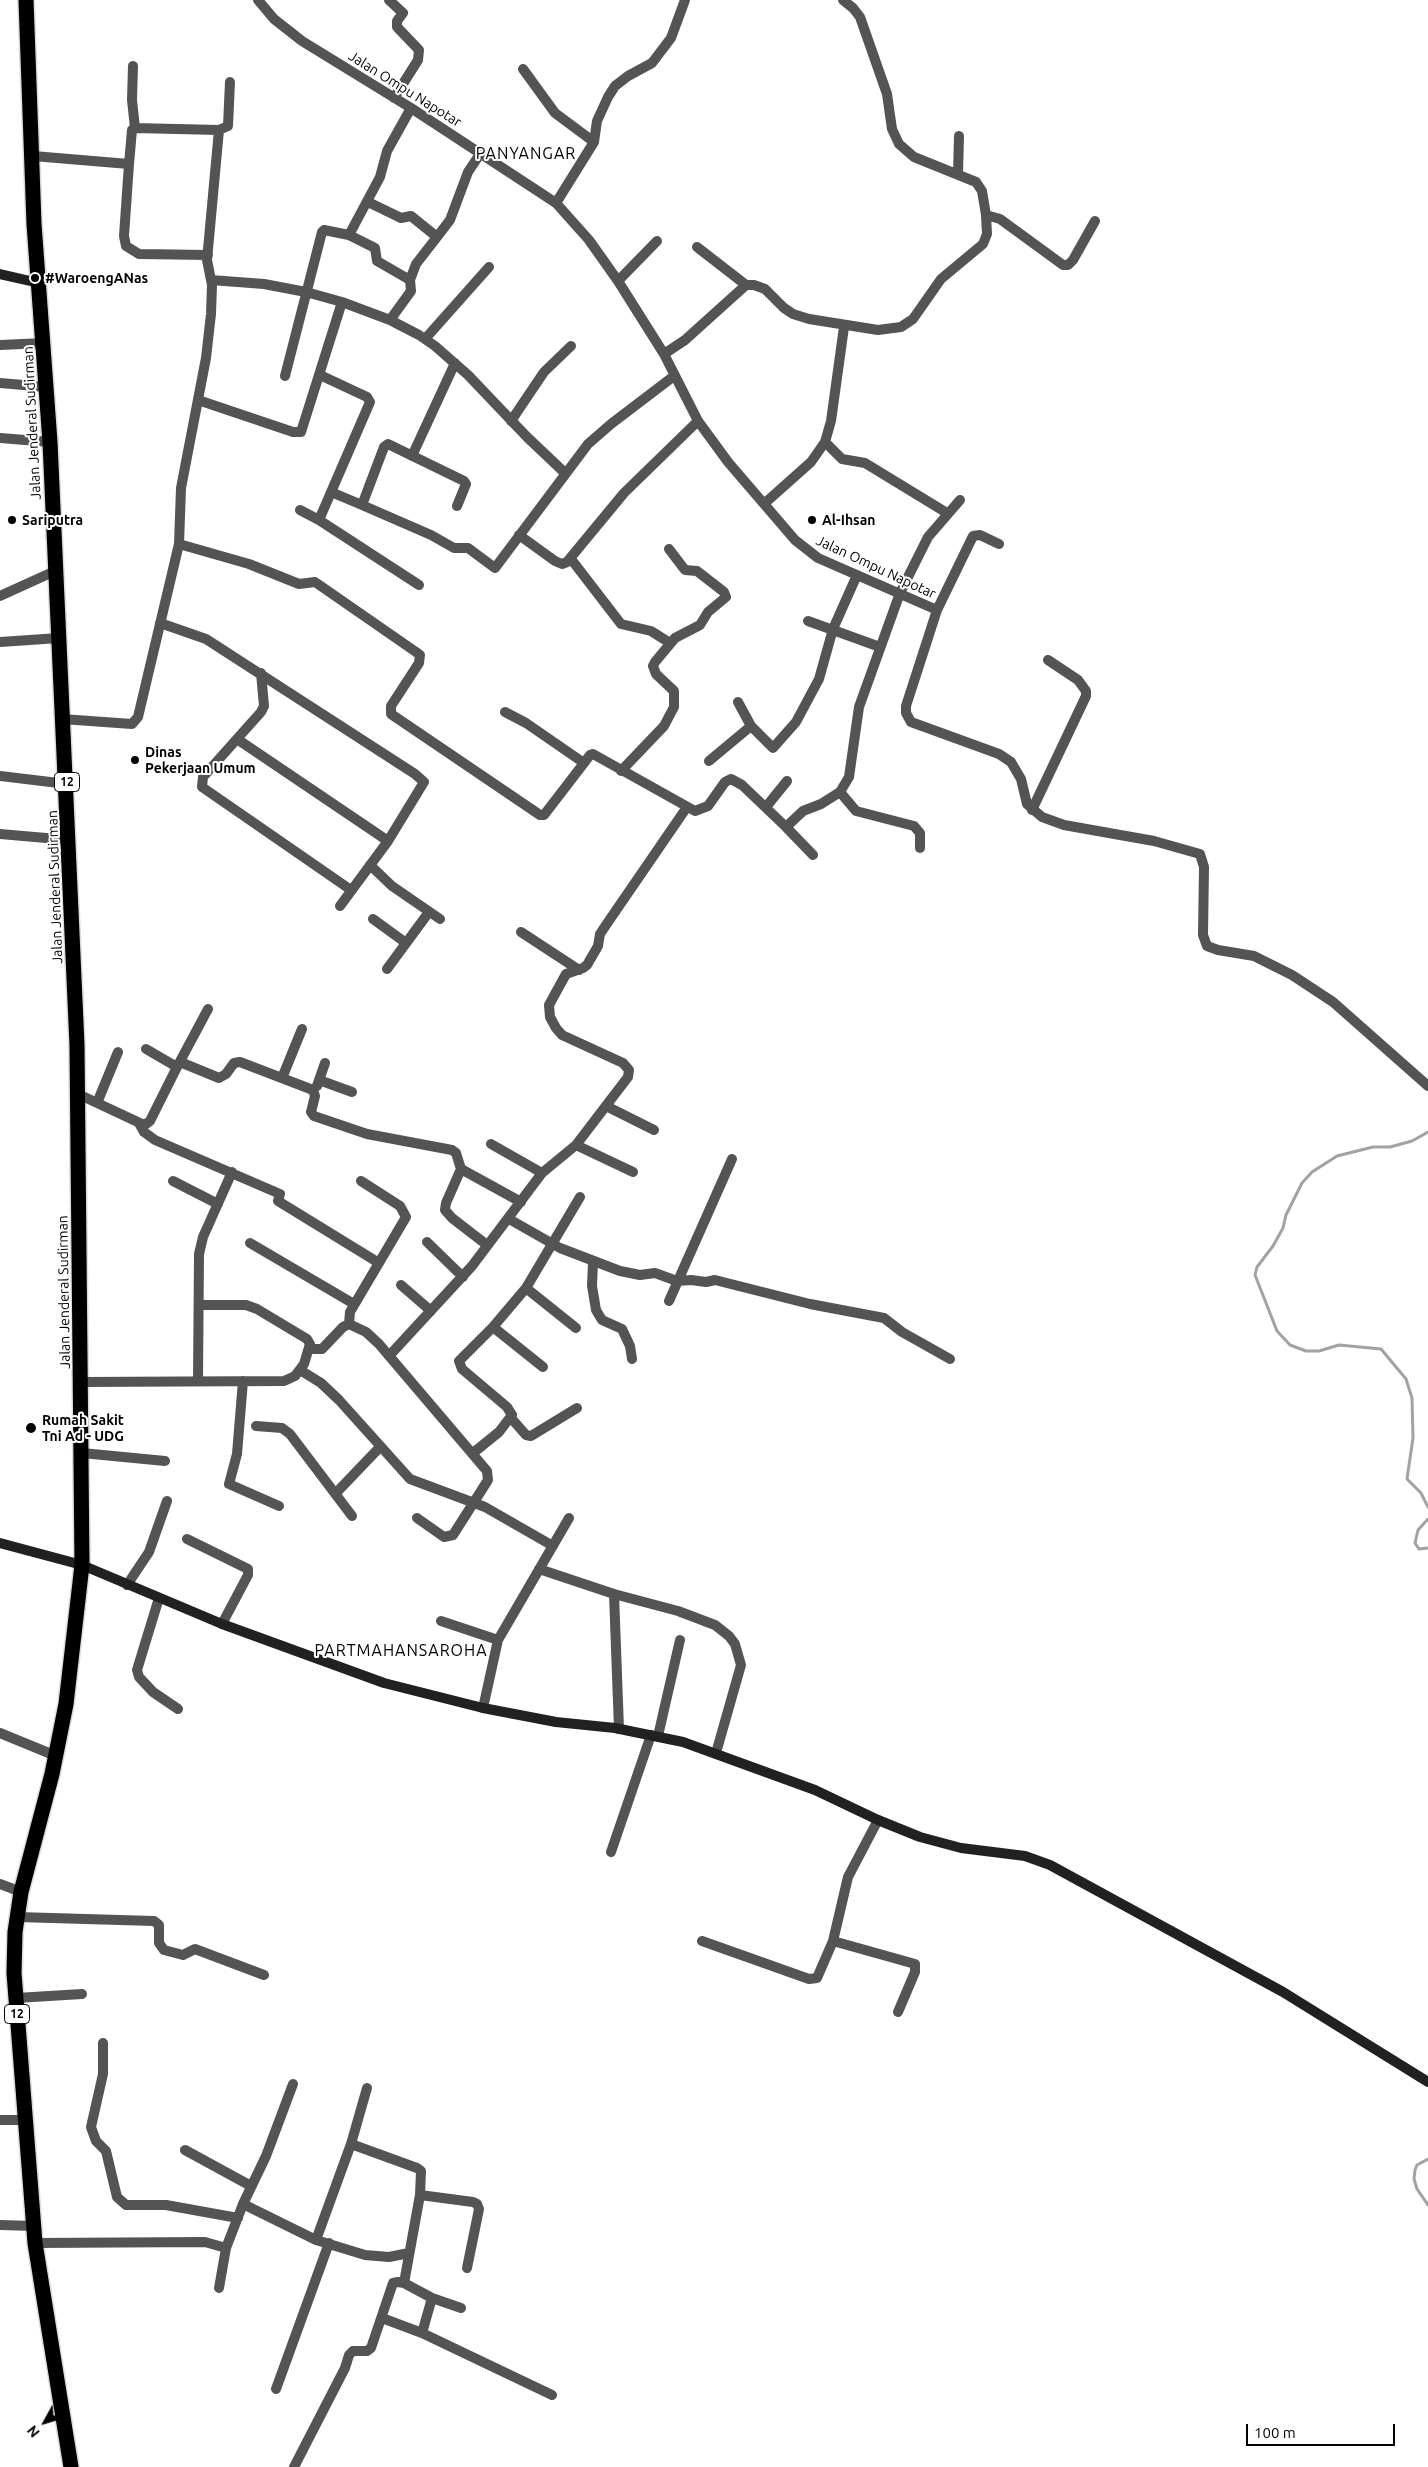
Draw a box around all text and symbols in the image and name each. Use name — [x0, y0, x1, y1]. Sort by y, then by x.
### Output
street label: Jalan Ompu Napotar — [345, 47, 465, 131]
district label: PANYANGAR — [475, 144, 577, 164]
place label: #WaroengANas — [45, 270, 148, 286]
marker: #WaroengANas — [29, 272, 41, 284]
street label: Jalan Jenderal Sudirman — [20, 346, 44, 500]
place label: Sariputra — [22, 512, 83, 528]
place label: Al-Ihsan — [822, 512, 875, 528]
marker: Sariputra — [6, 514, 18, 526]
marker: Al-Ihsan — [806, 514, 818, 526]
street label: Jalan Ompu Napotar — [814, 532, 938, 602]
place label: Dinas Pekerjaan Umum — [145, 744, 256, 776]
marker: Dinas Pekerjaan Umum — [129, 754, 141, 766]
road number: 12 — [54, 772, 80, 792]
street label: Jalan Jenderal Sudirman — [44, 810, 66, 964]
street label: Jalan Jenderal Sudirman — [54, 1215, 74, 1369]
place label: Rumah Sakit Tni Ad - UDG — [42, 1412, 124, 1444]
marker: Rumah Sakit Tni Ad - UDG — [24, 1421, 38, 1435]
district label: PARTMAHANSAROHA — [313, 1641, 489, 1661]
road number: 12 — [4, 2005, 30, 2024]
north arrow — [20, 2397, 70, 2447]
scale bar — [1248, 2414, 1397, 2446]
text: N — [24, 2422, 43, 2441]
text: 100 m — [1254, 2424, 1296, 2441]

